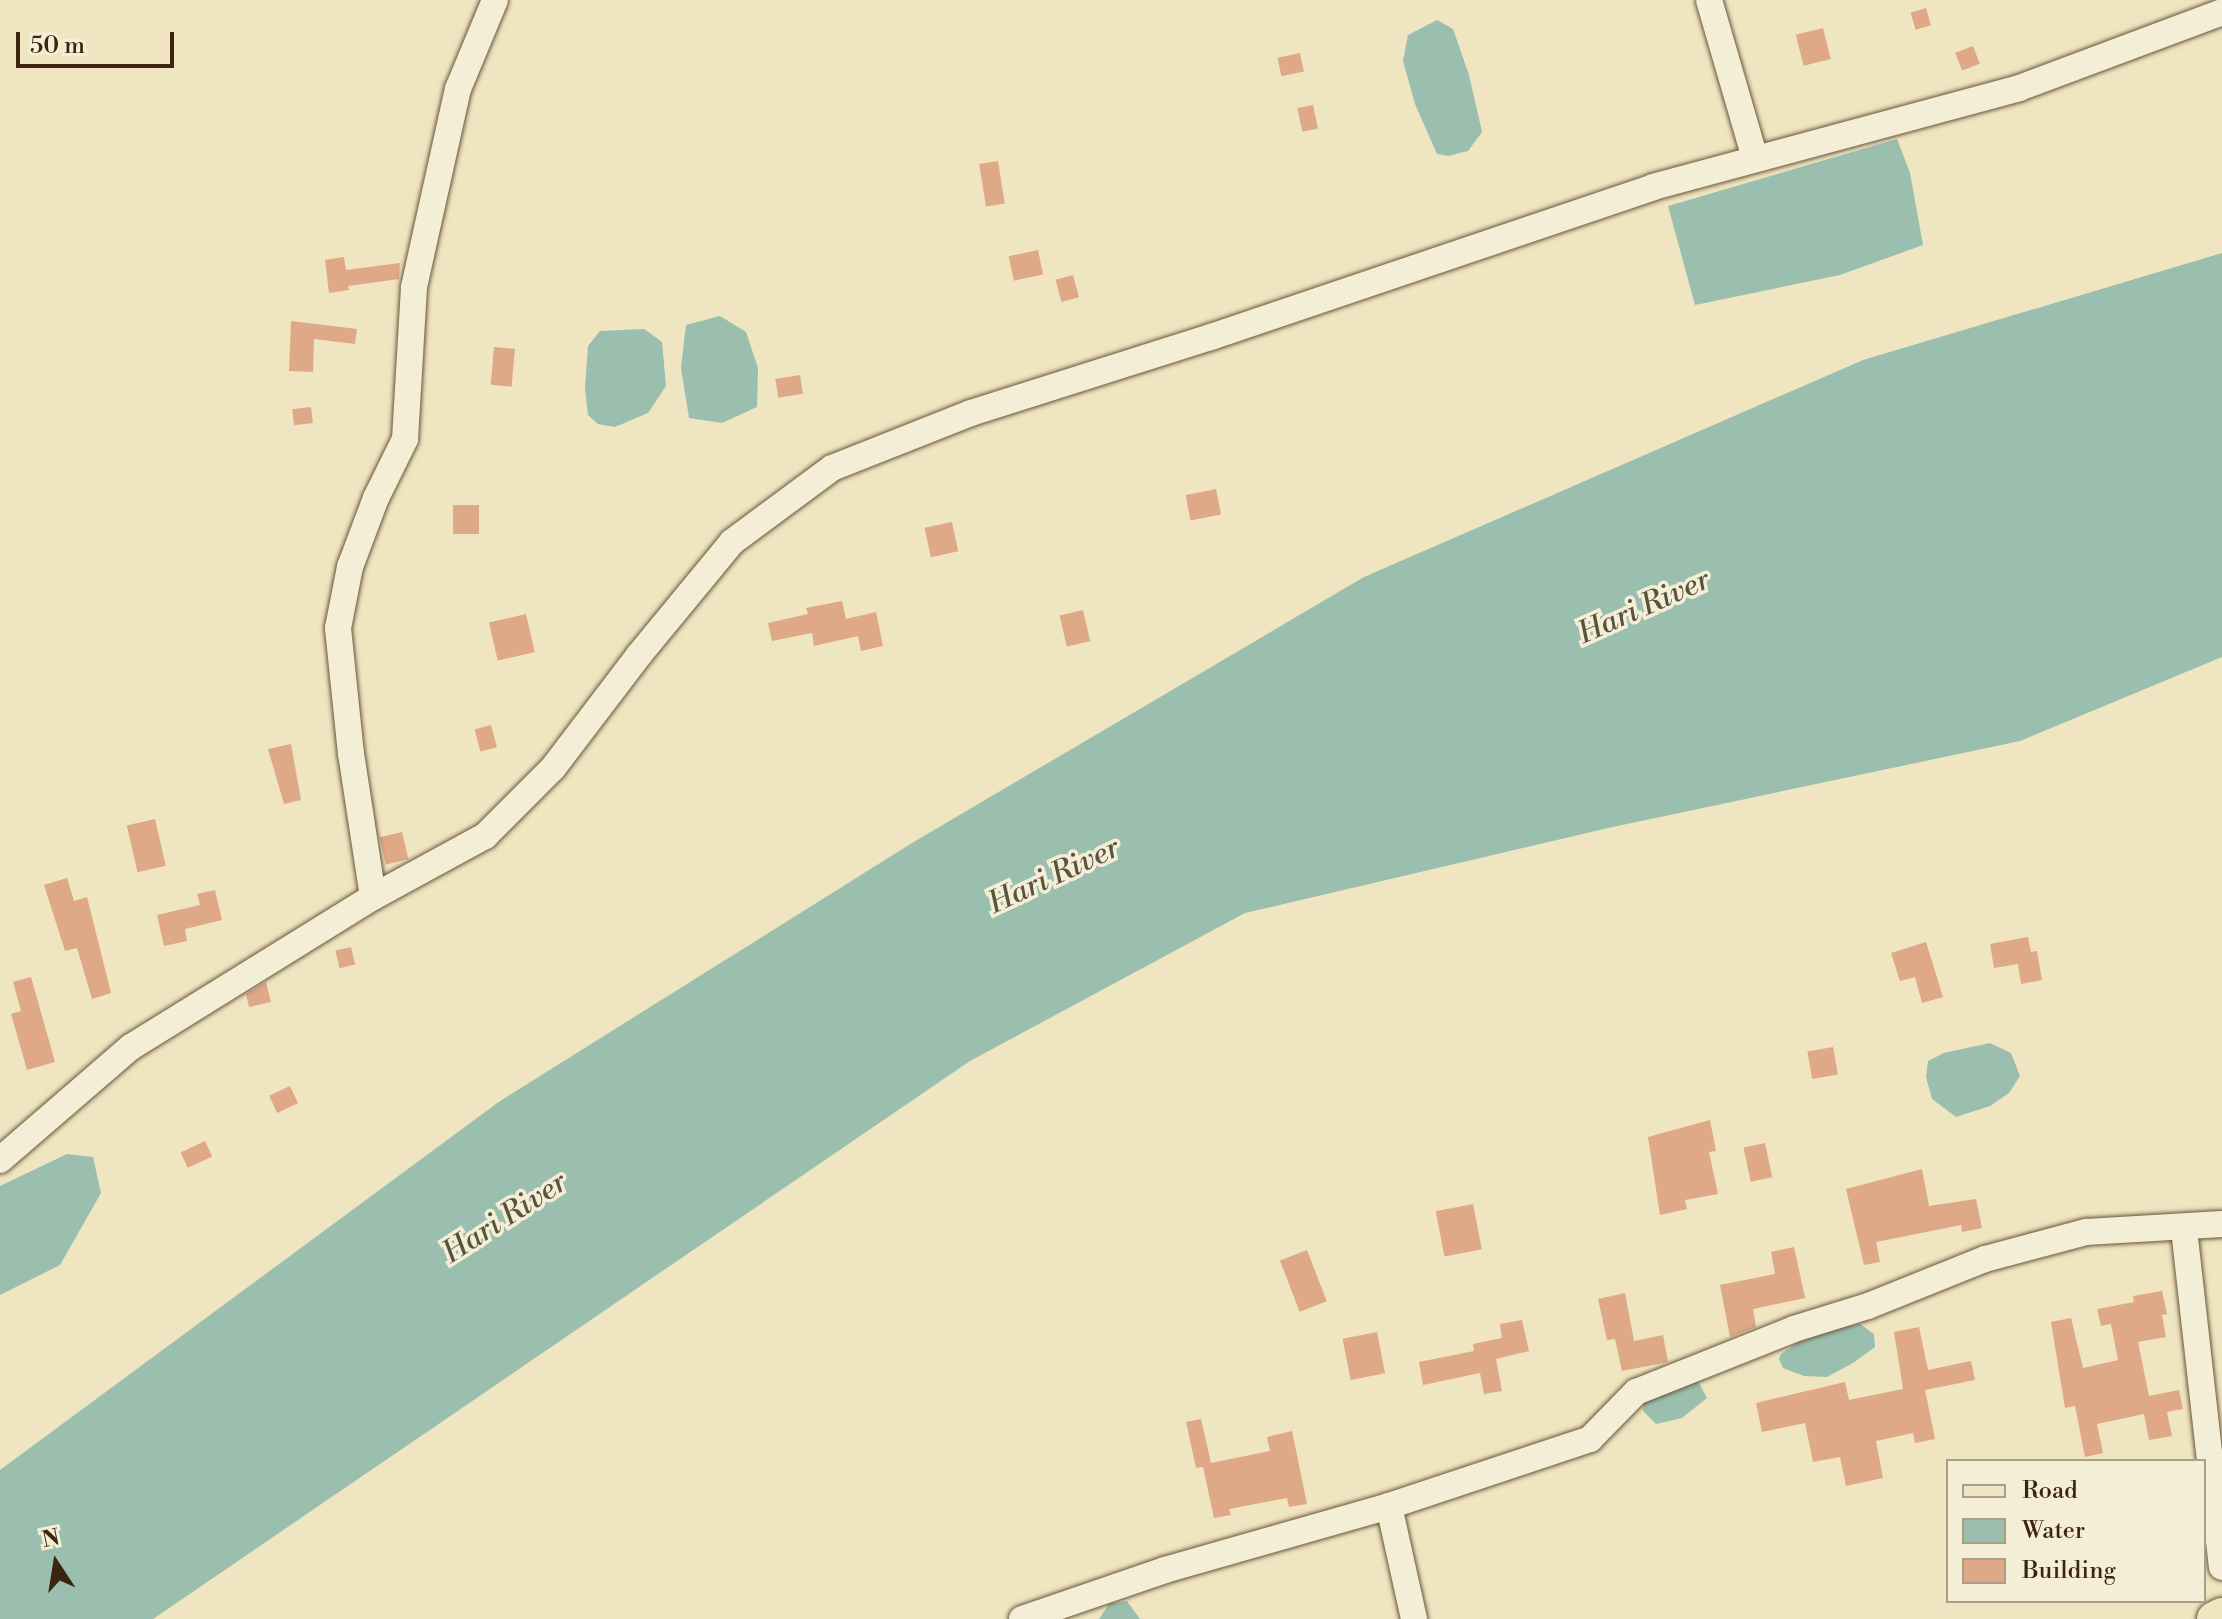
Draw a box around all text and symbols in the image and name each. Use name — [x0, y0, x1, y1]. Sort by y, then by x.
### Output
scale bar — [20, 16, 178, 66]
text: 50 m — [30, 31, 85, 61]
water label: Hari River — [1572, 562, 1716, 652]
water label: Hari River — [982, 830, 1126, 922]
water label: Hari River — [436, 1164, 574, 1272]
legend — [1946, 1459, 2206, 1603]
text: Road — [2022, 1476, 2078, 1506]
text: Water — [2022, 1516, 2085, 1546]
north arrow — [16, 1523, 96, 1603]
text: N — [40, 1524, 62, 1554]
text: Building — [2022, 1556, 2116, 1586]

